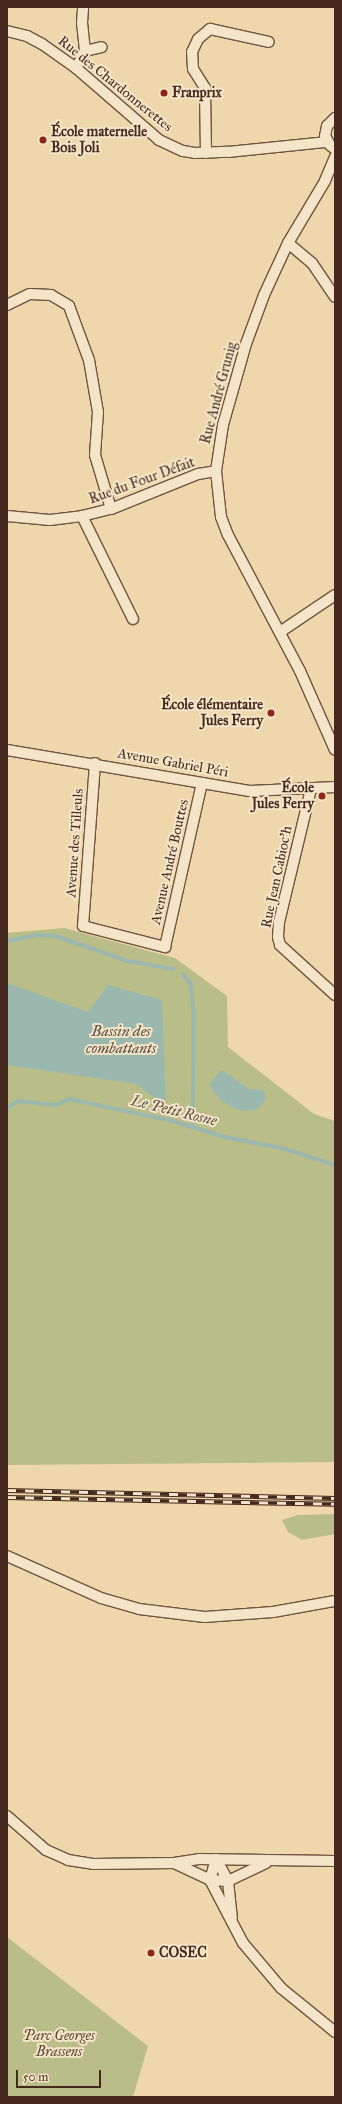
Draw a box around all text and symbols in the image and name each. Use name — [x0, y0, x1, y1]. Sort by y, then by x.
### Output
street label: Rue des Chardonnerettes — [54, 33, 176, 135]
place label: Franprix — [172, 85, 222, 101]
marker: Franprix — [159, 88, 169, 98]
place label: École maternelle Bois Joli — [51, 124, 147, 156]
marker: École maternelle Bois Joli — [38, 135, 48, 145]
street label: Rue André Grunig — [197, 340, 241, 446]
street label: Rue du Four Défait — [87, 454, 197, 508]
place label: École élémentaire Jules Ferry — [161, 697, 263, 730]
marker: École élémentaire Jules Ferry — [266, 708, 276, 718]
street label: Avenue Gabriel Péri — [116, 745, 230, 781]
place label: École Jules Ferry — [252, 780, 314, 812]
street label: Avenue des Tilleuls — [63, 788, 87, 898]
marker: École Jules Ferry — [317, 791, 327, 801]
street label: Avenue André Bouttes — [147, 798, 193, 926]
street label: Rue Jean Cabioc'h — [258, 824, 296, 930]
water label: Bassin des combattants — [86, 1022, 156, 1057]
water label: Le Petit Rosne — [129, 1092, 219, 1130]
place label: COSEC — [159, 1945, 207, 1961]
marker: COSEC — [146, 1948, 156, 1958]
park label: Parc Georges Brassens — [23, 2028, 95, 2060]
scale bar — [18, 2062, 103, 2088]
text: 50 m — [23, 2070, 48, 2084]

